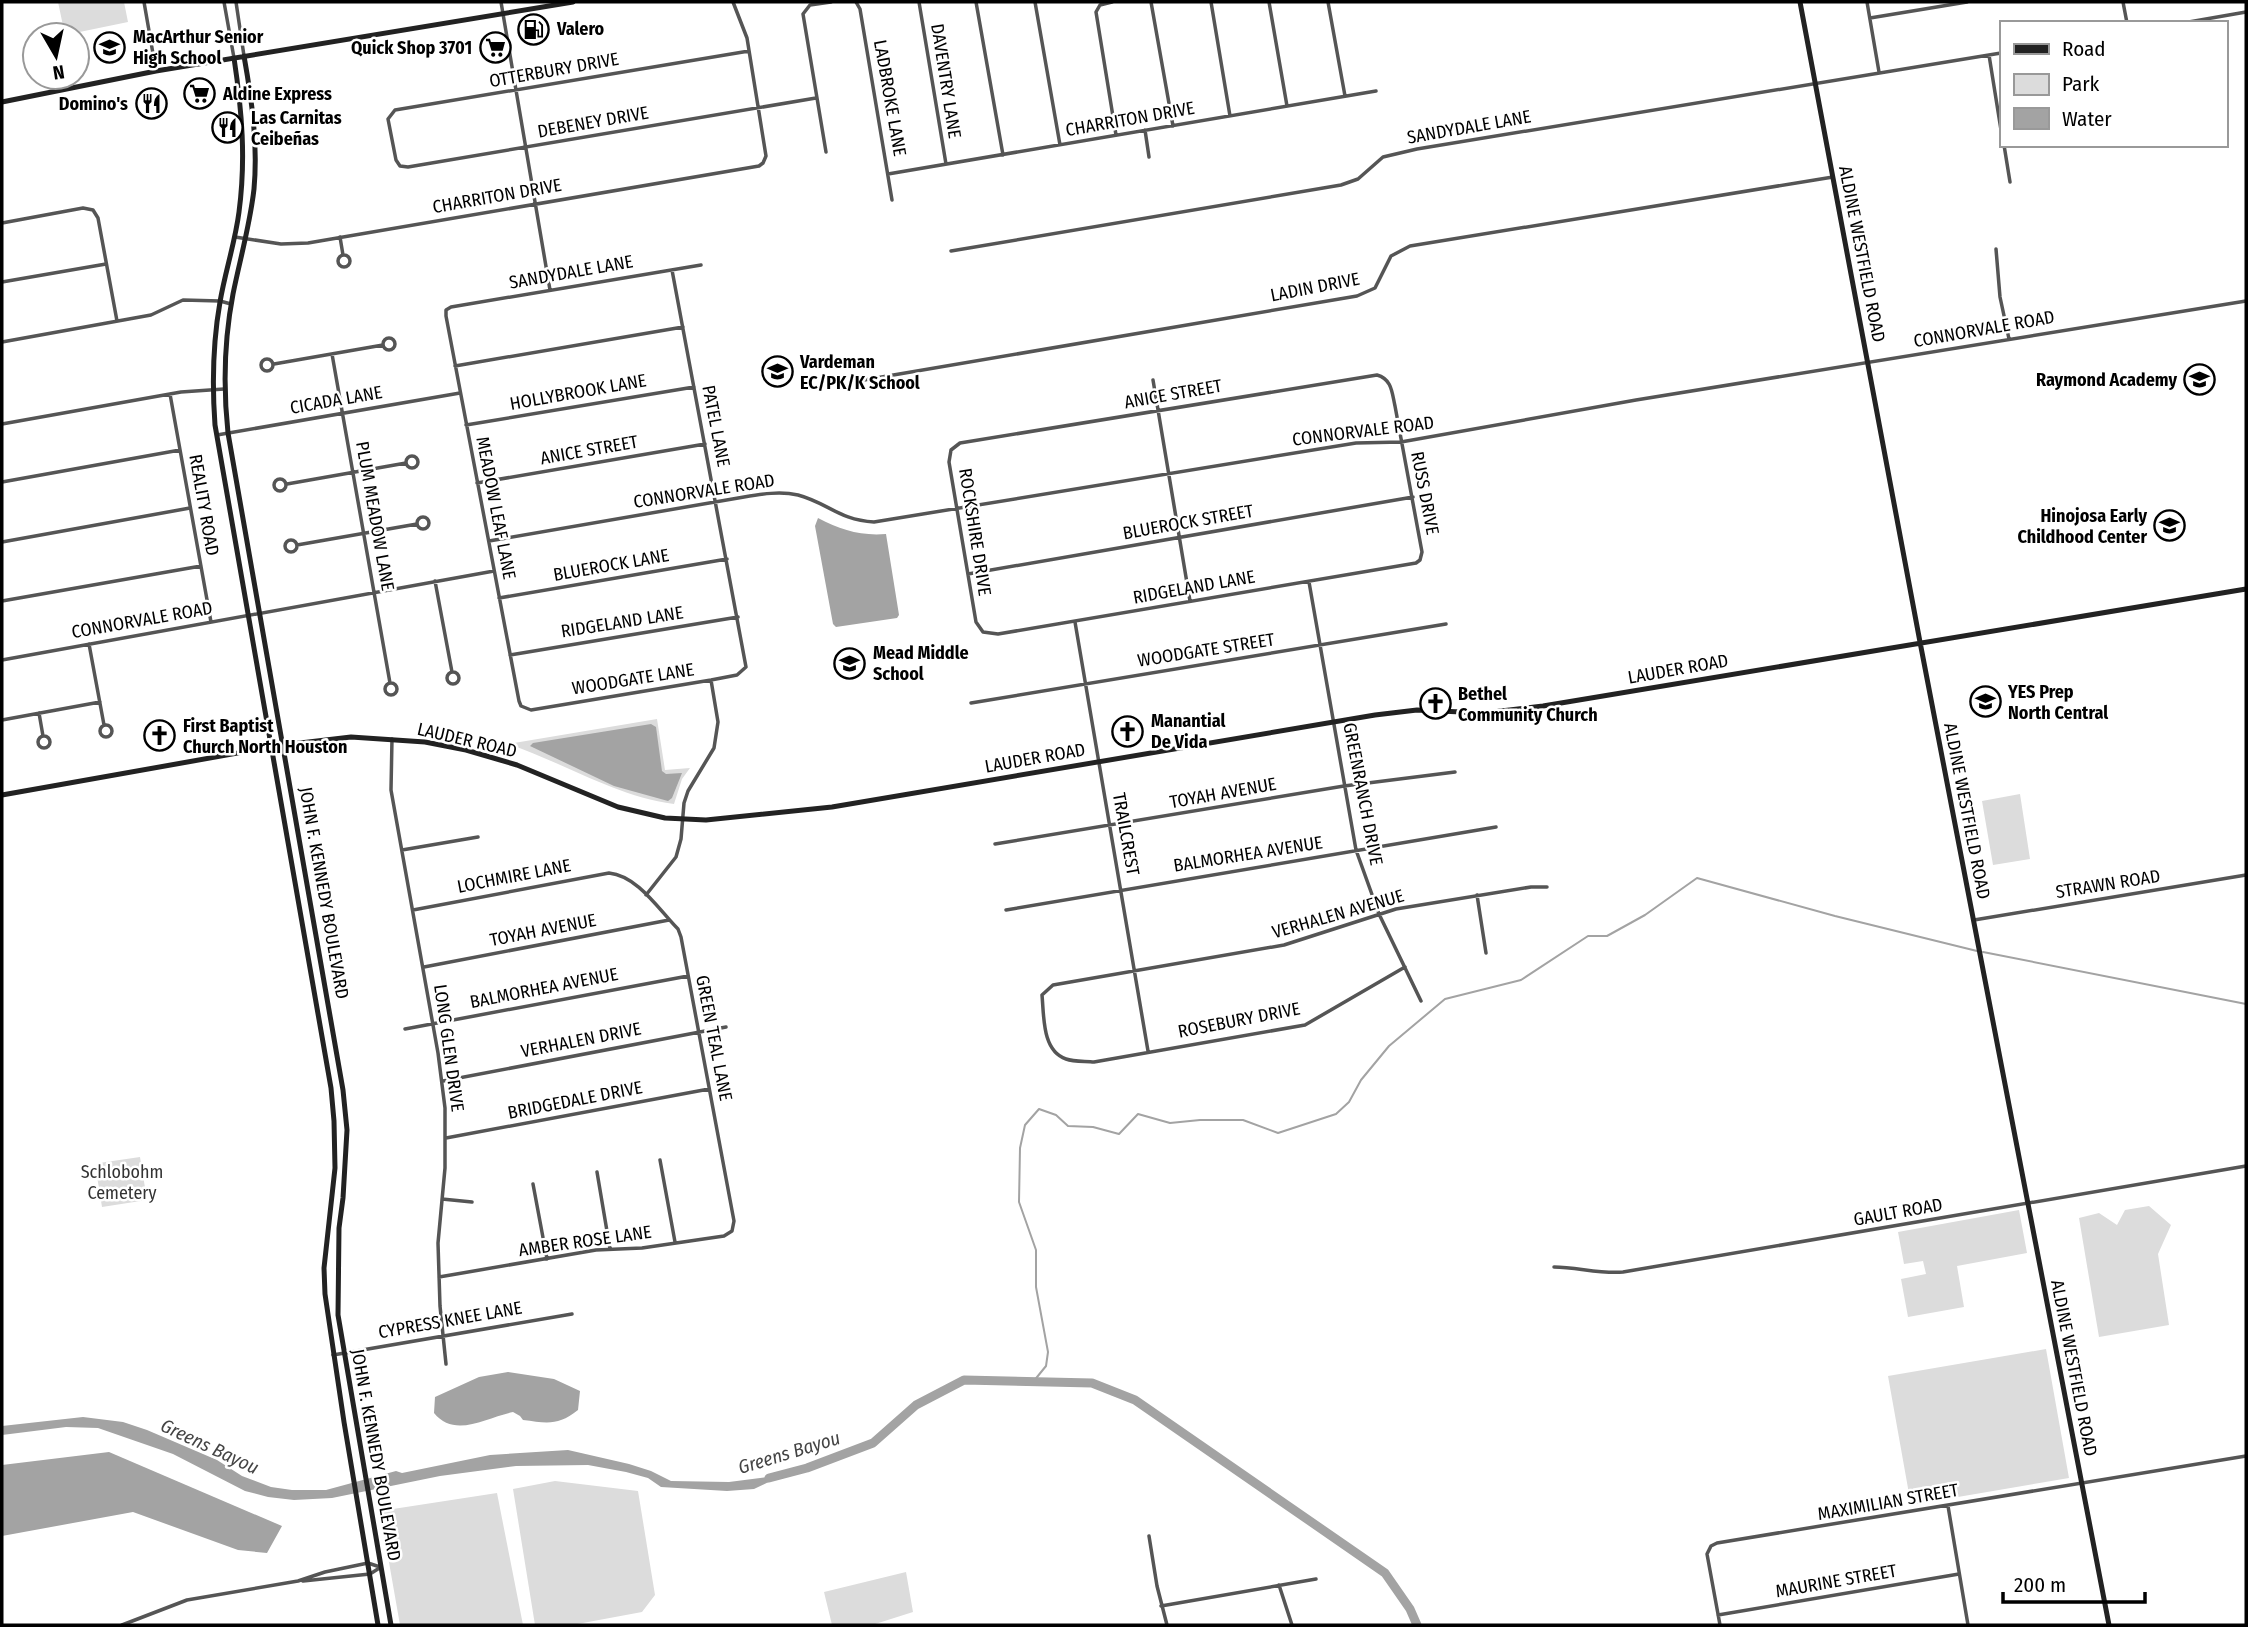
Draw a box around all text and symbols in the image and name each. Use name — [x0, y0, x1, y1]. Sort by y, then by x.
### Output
fuel station icon: Valero — [517, 12, 551, 46]
place label: Valero — [556, 18, 605, 40]
north arrow — [21, 21, 91, 91]
legend — [2000, 21, 2227, 147]
street label: DAVENTRY LANE — [926, 22, 966, 140]
place label: MacArthur Senior High School — [133, 26, 264, 69]
school or university icon: MacArthur Senior High School — [93, 30, 127, 64]
supermarket icon: Quick Shop 3701 — [478, 31, 512, 65]
text: Road — [2062, 36, 2106, 62]
place label: Quick Shop 3701 — [351, 37, 472, 59]
street label: LADBROKE LANE — [869, 38, 911, 158]
street label: OTTERBURY DRIVE — [488, 48, 620, 92]
text: N — [51, 60, 66, 85]
text: Park — [2062, 71, 2100, 97]
supermarket icon: Aldine Express — [183, 77, 217, 111]
place label: Aldine Express — [222, 83, 332, 105]
restaurant icon: Domino's — [134, 87, 168, 121]
place label: Domino's — [59, 93, 128, 115]
street label: CHARRITON DRIVE — [1064, 97, 1196, 141]
street label: DEBENEY DRIVE — [536, 101, 650, 143]
street label: SANDYDALE LANE — [1405, 105, 1533, 149]
text: Water — [2062, 106, 2112, 132]
place label: Las Carnitas Ceibeñas — [251, 107, 342, 150]
restaurant icon: Las Carnitas Ceibeñas — [211, 111, 245, 145]
street label: ALDINE WESTFIELD ROAD — [1834, 164, 1890, 344]
street label: CHARRITON DRIVE — [431, 174, 563, 218]
street label: SANDYDALE LANE — [507, 250, 635, 294]
street label: LADIN DRIVE — [1269, 268, 1361, 306]
street label: CONNORVALE ROAD — [1912, 306, 2056, 352]
place label: Vardeman EC/PK/K School — [799, 351, 920, 394]
school or university icon: Vardeman EC/PK/K School — [760, 355, 794, 389]
school or university icon: Raymond Academy — [2183, 363, 2217, 397]
street label: HOLLYBROOK LANE — [508, 369, 648, 415]
place label: Raymond Academy — [2036, 369, 2177, 391]
street label: ANICE STREET — [1122, 374, 1224, 413]
street label: CICADA LANE — [288, 381, 384, 419]
street label: PATEL LANE — [697, 383, 735, 469]
street label: CONNORVALE ROAD — [1291, 411, 1435, 451]
street label: ANICE STREET — [538, 430, 640, 469]
street label: MEADOW LEAF LANE — [471, 435, 521, 581]
street label: PLUM MEADOW LANE — [351, 439, 399, 593]
street label: RUSS DRIVE — [1406, 449, 1444, 537]
street label: REALITY ROAD — [184, 453, 224, 557]
street label: ROCKSHIRE DRIVE — [954, 467, 996, 597]
street label: CONNORVALE ROAD — [632, 469, 776, 513]
street label: BLUEROCK STREET — [1121, 500, 1256, 544]
place label: Hinojosa Early Childhood Center — [2017, 505, 2147, 548]
school or university icon: Hinojosa Early Childhood Center — [2153, 509, 2187, 543]
street label: BLUEROCK LANE — [551, 544, 671, 586]
street label: RIDGELAND LANE — [1131, 565, 1257, 609]
street label: CONNORVALE ROAD — [70, 597, 214, 643]
street label: RIDGELAND LANE — [559, 601, 685, 643]
street label: WOODGATE STREET — [1136, 628, 1277, 672]
place label: Mead Middle School — [873, 642, 969, 685]
school or university icon: Mead Middle School — [833, 646, 867, 680]
street label: LAUDER ROAD — [1626, 649, 1730, 689]
street label: WOODGATE LANE — [570, 658, 696, 700]
place label: YES Prep North Central — [2007, 681, 2108, 724]
place label: Bethel Community Church — [1458, 683, 1598, 726]
school or university icon: YES Prep North Central — [1968, 685, 2002, 719]
church icon: Bethel Community Church — [1418, 687, 1452, 721]
place label: Manantial De Vida — [1151, 710, 1225, 753]
church icon: Manantial De Vida — [1111, 714, 1145, 748]
place label: First Baptist Church North Houston — [183, 715, 347, 758]
street label: LAUDER ROAD — [415, 718, 519, 762]
church icon: First Baptist Church North Houston — [143, 719, 177, 753]
street label: GREENRANCH DRIVE — [1338, 721, 1388, 867]
street label: ALDINE WESTFIELD ROAD — [1939, 721, 1995, 901]
street label: LAUDER ROAD — [983, 738, 1087, 778]
street label: TOYAH AVENUE — [1168, 773, 1278, 813]
street label: JOHN F. KENNEDY BOULEVARD — [295, 785, 353, 1001]
street label: TRAILCREST — [1108, 791, 1144, 878]
street label: BALMORHEA AVENUE — [1172, 831, 1324, 877]
street label: LOCHMIRE LANE — [455, 854, 573, 898]
street label: STRAWN ROAD — [2054, 865, 2162, 903]
street label: VERHALEN AVENUE — [1270, 885, 1406, 943]
street label: TOYAH AVENUE — [488, 909, 598, 951]
street label: BALMORHEA AVENUE — [468, 963, 620, 1013]
street label: GREEN TEAL LANE — [691, 973, 737, 1103]
street label: LONG GLEN DRIVE — [429, 983, 469, 1113]
street label: ROSEBURY DRIVE — [1176, 997, 1302, 1043]
street label: VERHALEN DRIVE — [519, 1018, 643, 1062]
street label: BRIDGEDALE DRIVE — [506, 1076, 644, 1124]
park label: Schlobohm Cemetery — [81, 1161, 163, 1204]
street label: GAULT ROAD — [1852, 1193, 1944, 1231]
street label: AMBER ROSE LANE — [517, 1221, 653, 1261]
street label: ALDINE WESTFIELD ROAD — [2046, 1278, 2102, 1458]
street label: CYPRESS KNEE LANE — [376, 1297, 524, 1343]
street label: JOHN F. KENNEDY BOULEVARD — [347, 1347, 405, 1563]
water label: Greens Bayou — [157, 1414, 262, 1479]
water label: Greens Bayou — [735, 1426, 843, 1479]
street label: MAXIMILIAN STREET — [1816, 1479, 1961, 1525]
street label: MAURINE STREET — [1774, 1559, 1899, 1602]
scale bar — [2003, 1560, 2145, 1604]
text: 200 m — [2014, 1572, 2066, 1598]

